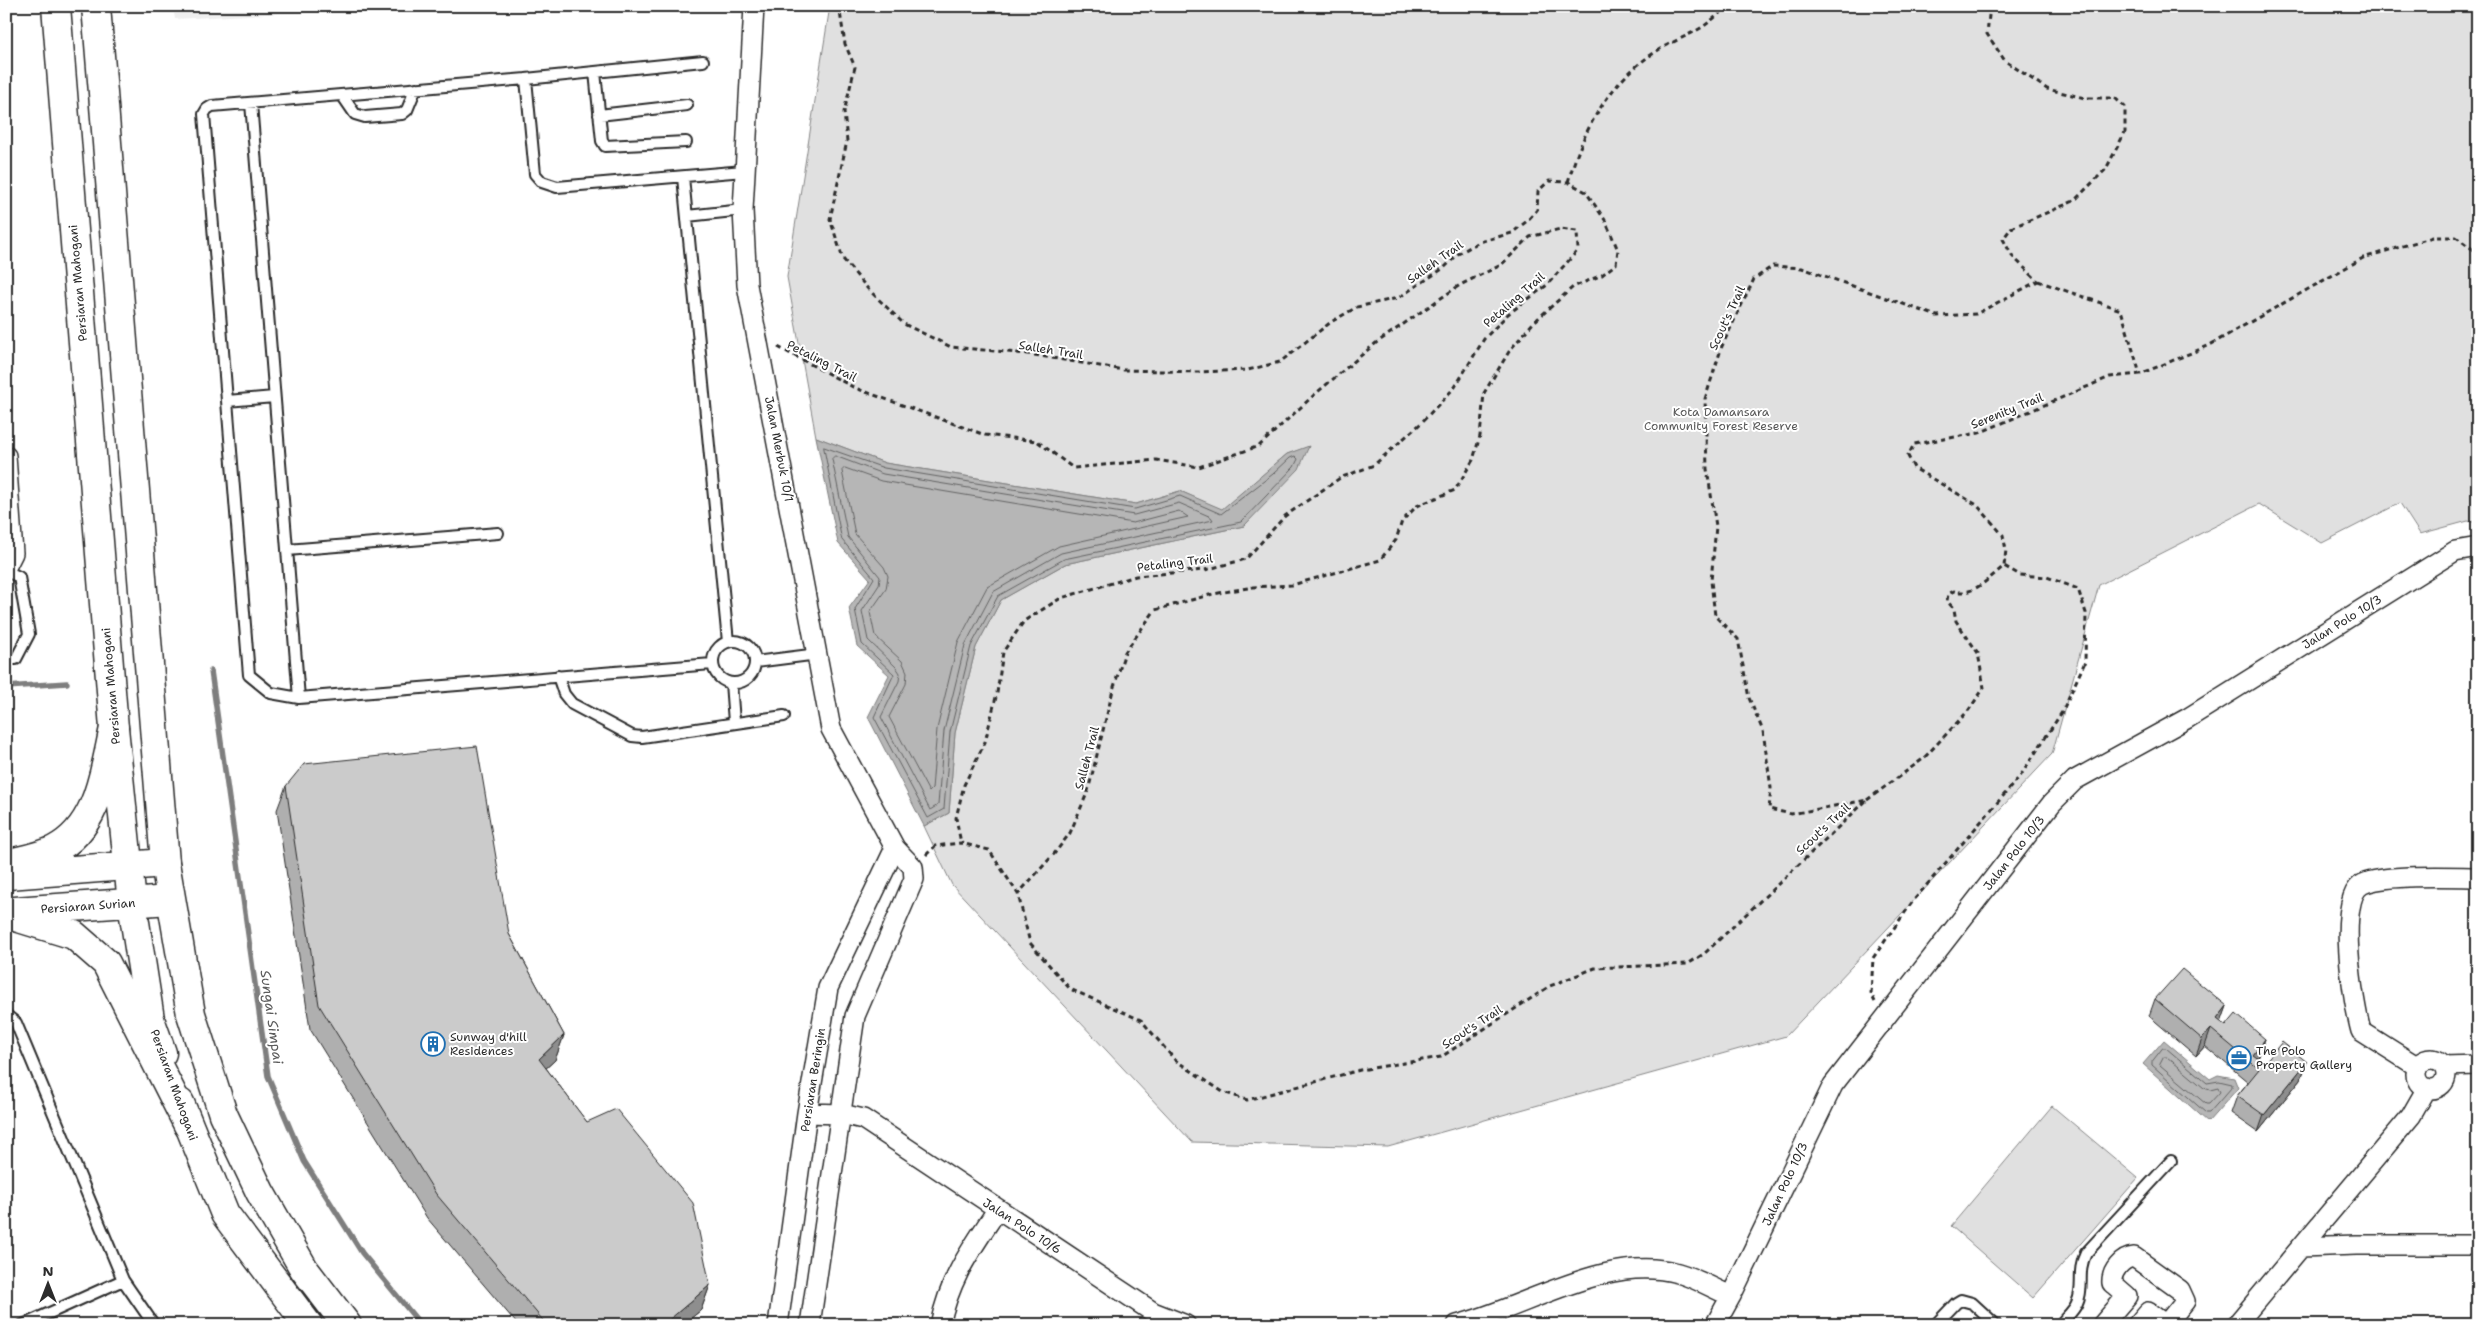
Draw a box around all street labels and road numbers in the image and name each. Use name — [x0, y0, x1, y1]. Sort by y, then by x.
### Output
street label: Persiaran Mahogani — [65, 224, 91, 342]
street label: Salleh Trail — [1404, 237, 1466, 287]
street label: Petaling Trail — [1480, 269, 1548, 331]
street label: Scout's Trail — [1705, 283, 1749, 353]
street label: Petaling Trail — [784, 337, 860, 386]
street label: Salleh Trail — [1018, 337, 1085, 363]
street label: Serenity Trail — [1968, 389, 2046, 433]
street label: Jalan Merbuk 10/1 — [761, 395, 797, 503]
street label: Petaling Trail — [1136, 550, 1214, 576]
street label: Jalan Polo 10/3 — [2299, 591, 2385, 653]
street label: Persiaran Mahogani — [98, 627, 124, 745]
street label: Salleh Trail — [1071, 724, 1103, 791]
street label: Scout's Trail — [1792, 799, 1854, 858]
street label: Jalan Polo 10/3 — [1980, 812, 2048, 894]
street label: Persiaran Surian — [40, 895, 136, 917]
street label: Scout's Trail — [1439, 1001, 1506, 1053]
street label: Persiaran Mahogani — [146, 1027, 202, 1143]
street label: Persiaran Beringin — [797, 1027, 829, 1133]
street label: Jalan Polo 10/3 — [1759, 1139, 1811, 1229]
street label: Jalan Polo 10/6 — [980, 1195, 1064, 1257]

